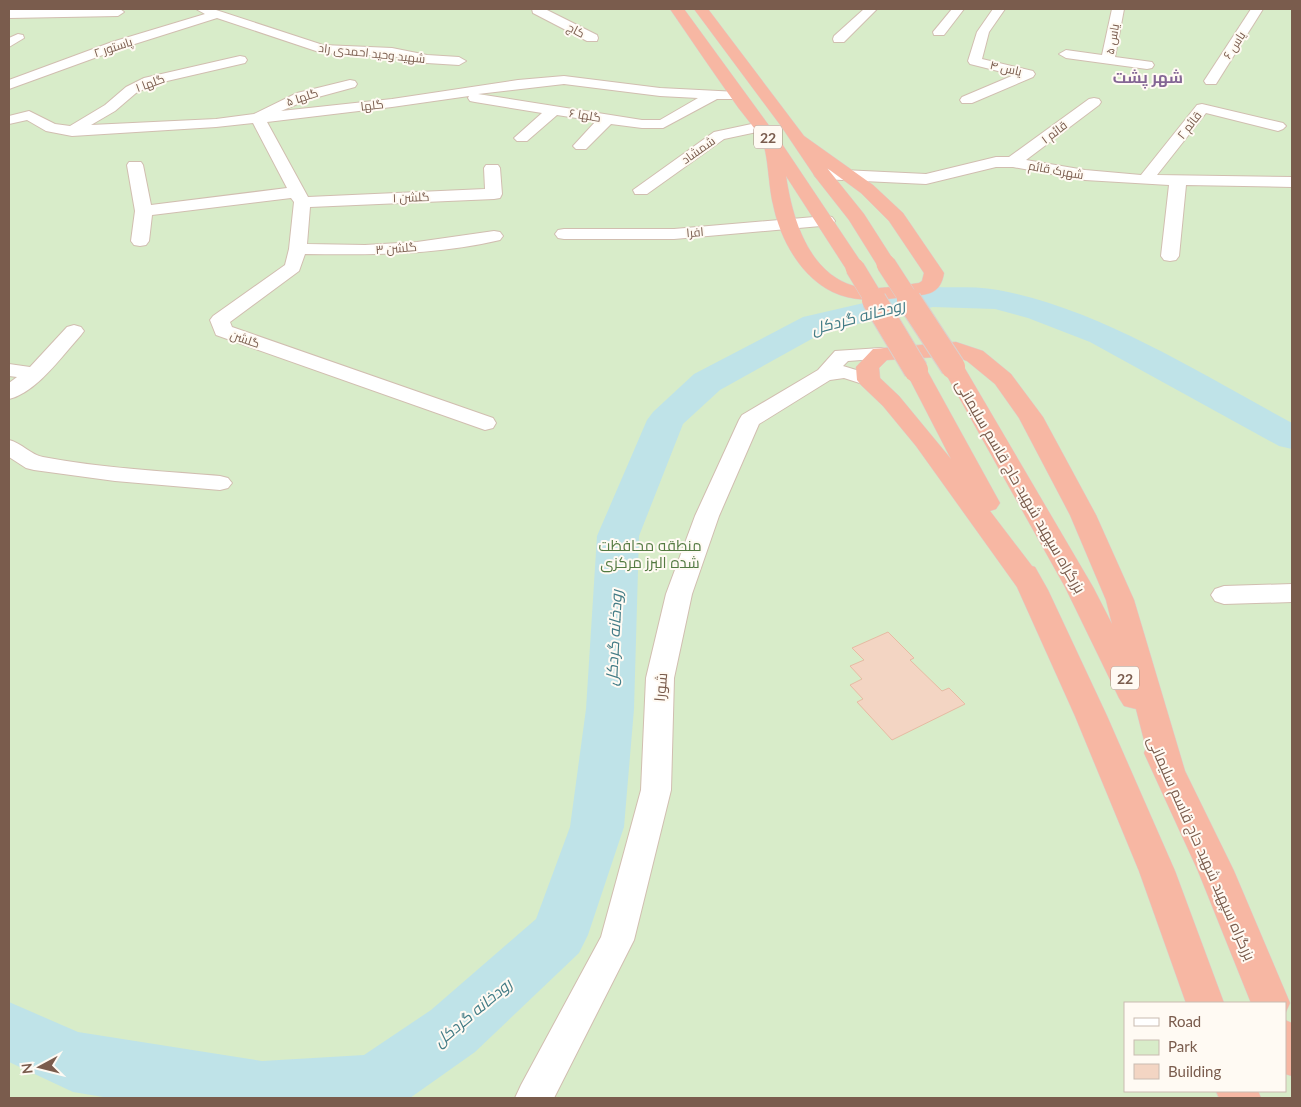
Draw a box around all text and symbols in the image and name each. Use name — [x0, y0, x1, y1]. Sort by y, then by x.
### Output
street label: کاج — [564, 19, 587, 42]
street label: یاس ۵ — [1102, 22, 1122, 56]
street label: یاس ۶ — [1220, 28, 1249, 62]
street label: پاستور ۲ — [92, 33, 136, 62]
street label: شهید وحید احمدی راد — [318, 40, 426, 66]
street label: یاس ۴ — [989, 57, 1024, 79]
district label: شهر پشت — [1113, 67, 1183, 89]
street label: گلها ۱ — [133, 71, 167, 95]
street label: گلها ۵ — [284, 85, 320, 109]
street label: گلها — [360, 96, 384, 114]
street label: گلها ۶ — [568, 105, 602, 125]
street label: قائم ۲ — [1173, 108, 1205, 143]
street label: قائم ۱ — [1038, 117, 1071, 147]
road number: 22 — [754, 125, 782, 148]
street label: شمشاد — [678, 133, 718, 167]
street label: شهرک قائم — [1027, 158, 1085, 183]
street label: گلشن ۱ — [392, 189, 430, 205]
street label: افرا — [686, 224, 704, 240]
street label: گلشن ۳ — [375, 239, 417, 257]
water label: رودخانه گردکل — [809, 294, 909, 339]
street label: گلشن — [228, 327, 262, 351]
street label: بزرگراه سپهبد شهید حاج قاسم سلیمانی — [950, 376, 1090, 597]
park label: منطقه محافظت شده البرز مرکزی — [598, 536, 702, 573]
water label: رودخانه گردکل — [601, 588, 626, 687]
road number: 22 — [1111, 666, 1139, 690]
street label: شورا — [650, 672, 671, 702]
street label: بزرگراه سپهبد شهید حاج قاسم سلیمانی — [1142, 733, 1260, 964]
water label: رودخانه گردکل — [429, 973, 517, 1051]
legend — [1124, 1002, 1286, 1092]
text: Road — [1168, 1012, 1201, 1030]
text: Park — [1168, 1037, 1198, 1055]
north arrow — [15, 1042, 65, 1092]
text: N — [18, 1062, 36, 1075]
text: Building — [1168, 1062, 1221, 1080]

